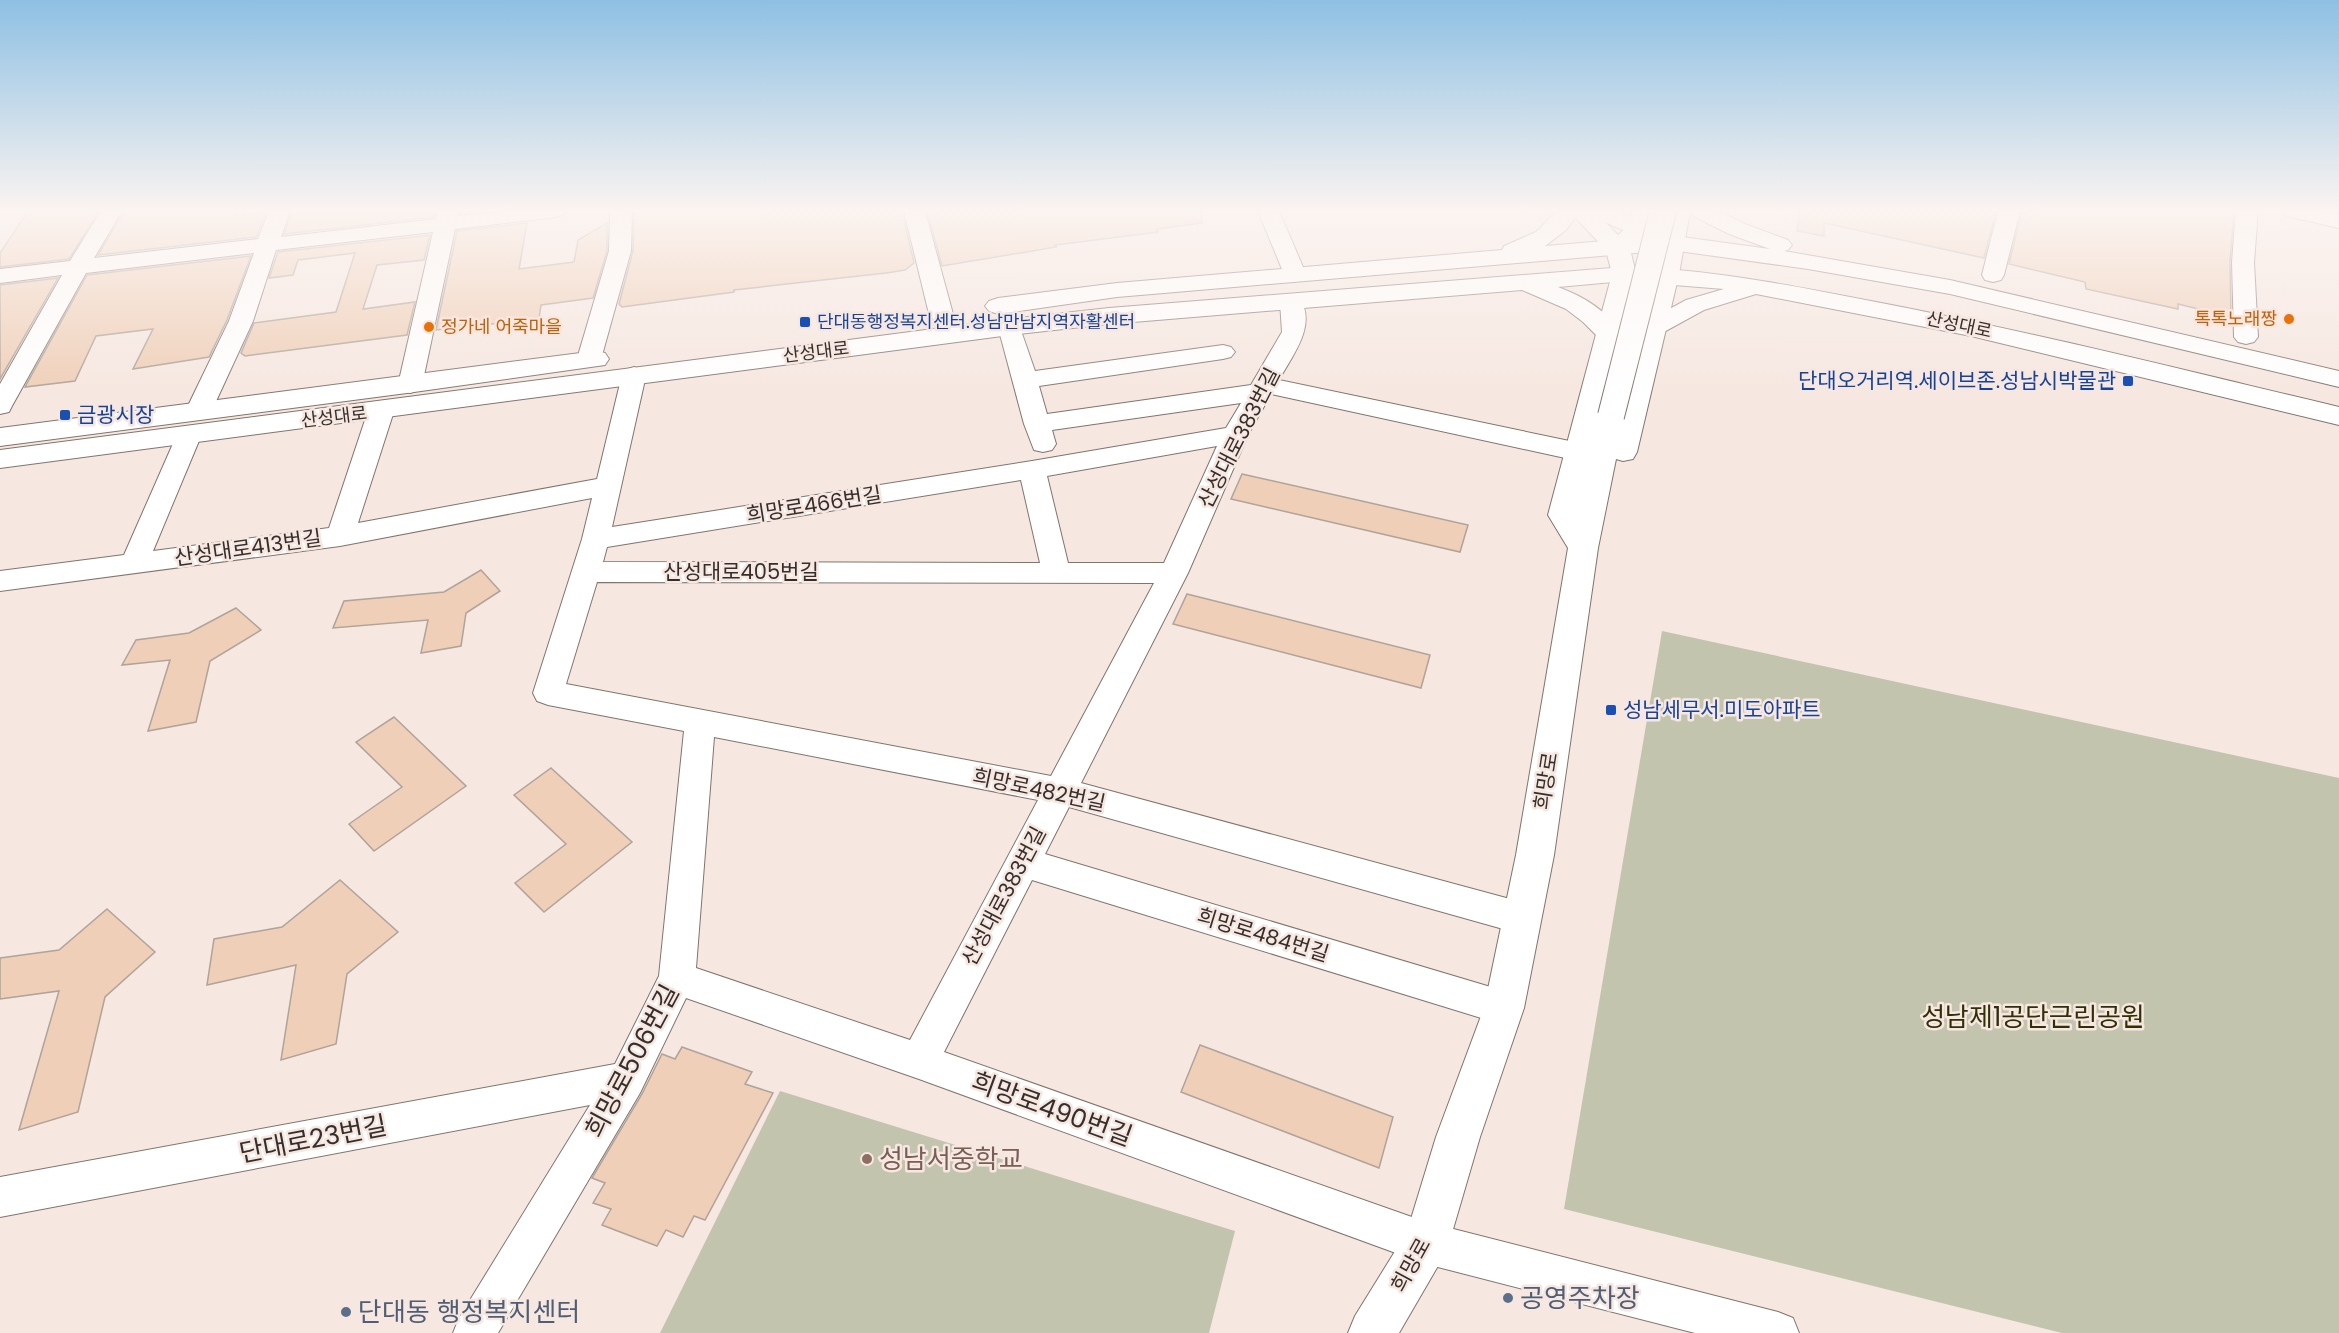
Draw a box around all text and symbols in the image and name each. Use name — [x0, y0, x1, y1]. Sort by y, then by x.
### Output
street label: 산성대로 — [1924, 305, 1994, 344]
place label: 톡톡노래짱 — [2194, 306, 2277, 331]
place label: 단대동행정복지센터.성남만남지역자활센터 — [817, 309, 1135, 334]
marker: 톡톡노래짱 — [2282, 312, 2296, 326]
place label: 정가네 어죽마을 — [441, 314, 562, 339]
marker: 단대동행정복지센터.성남만남지역자활센터 — [798, 315, 812, 329]
marker: 정가네 어죽마을 — [422, 320, 436, 334]
street label: 산성대로 — [782, 335, 850, 368]
street label: 산성대로383번길 — [1191, 363, 1286, 513]
place label: 단대오거리역.세이브존.성남시박물관 — [1798, 366, 2116, 395]
marker: 단대오거리역.세이브존.성남시박물관 — [2121, 374, 2135, 388]
place label: 금광시장 — [77, 400, 154, 429]
street label: 산성대로 — [300, 400, 368, 433]
marker: 금광시장 — [58, 408, 72, 422]
street label: 희망로466번길 — [744, 480, 884, 530]
street label: 산성대로413번길 — [173, 523, 323, 572]
street label: 산성대로405번길 — [663, 557, 819, 586]
place label: 성남세무서.미도아파트 — [1623, 695, 1821, 724]
marker: 성남세무서.미도아파트 — [1604, 703, 1618, 717]
street label: 희망로 — [1527, 750, 1564, 812]
street label: 희망로482번길 — [970, 761, 1108, 818]
street label: 산성대로383번길 — [955, 821, 1052, 971]
street label: 희망로484번길 — [1194, 901, 1333, 968]
street label: 희망로506번길 — [576, 978, 688, 1144]
park label: 성남제1공단근린공원 — [1921, 999, 2145, 1035]
street label: 희망로490번길 — [967, 1063, 1137, 1155]
street label: 단대로23번길 — [236, 1107, 390, 1171]
place label: 성남서중학교 — [879, 1141, 1023, 1177]
marker: 성남서중학교 — [860, 1152, 874, 1166]
street label: 희망로 — [1384, 1232, 1437, 1297]
place label: 공영주차장 — [1520, 1280, 1640, 1316]
marker: 공영주차장 — [1501, 1291, 1515, 1305]
place label: 단대동 행정복지센터 — [358, 1294, 580, 1330]
marker: 단대동 행정복지센터 — [339, 1305, 353, 1319]

